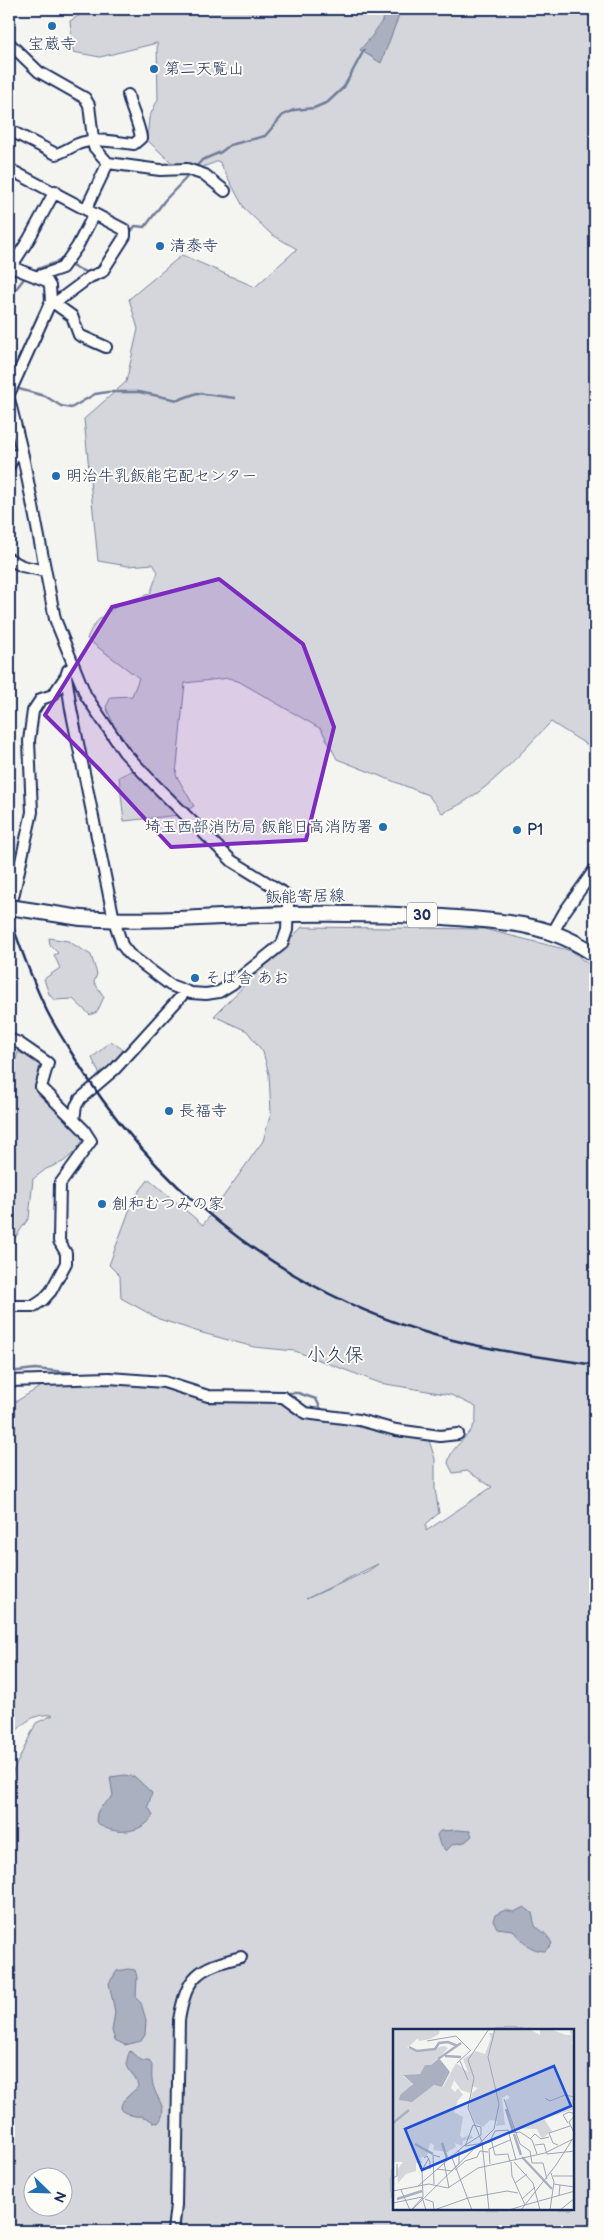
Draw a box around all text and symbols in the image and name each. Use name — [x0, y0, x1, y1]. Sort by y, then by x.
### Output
marker: 宝蔵寺 — [46, 20, 58, 32]
place label: 宝蔵寺 — [28, 35, 76, 54]
place label: 第二天覧山 — [164, 60, 244, 79]
marker: 第二天覧山 — [148, 63, 160, 75]
place label: 清泰寺 — [170, 237, 218, 256]
marker: 清泰寺 — [154, 240, 166, 252]
place label: 明治牛乳飯能宅配センター — [66, 467, 257, 486]
marker: 明治牛乳飯能宅配センター — [50, 470, 62, 482]
place label: 埼玉西部消防局 飯能日高消防署 — [145, 818, 373, 837]
marker: 埼玉西部消防局 飯能日高消防署 — [377, 821, 389, 833]
place label: P1 — [527, 821, 543, 840]
marker: P1 — [511, 824, 523, 836]
street label: 飯能寄居線 — [265, 887, 345, 907]
road number: 30 — [407, 902, 437, 928]
place label: そば舎 あお — [205, 969, 289, 988]
marker: そば舎 あお — [189, 972, 201, 984]
place label: 長福寺 — [179, 1102, 227, 1121]
marker: 長福寺 — [163, 1105, 175, 1117]
place label: 創和むつみの家 — [112, 1195, 224, 1214]
marker: 創和むつみの家 — [96, 1198, 108, 1210]
district label: 小久保 — [306, 1344, 364, 1367]
inset map — [393, 2029, 574, 2210]
north arrow — [22, 2168, 72, 2218]
text: N — [50, 2189, 69, 2205]

